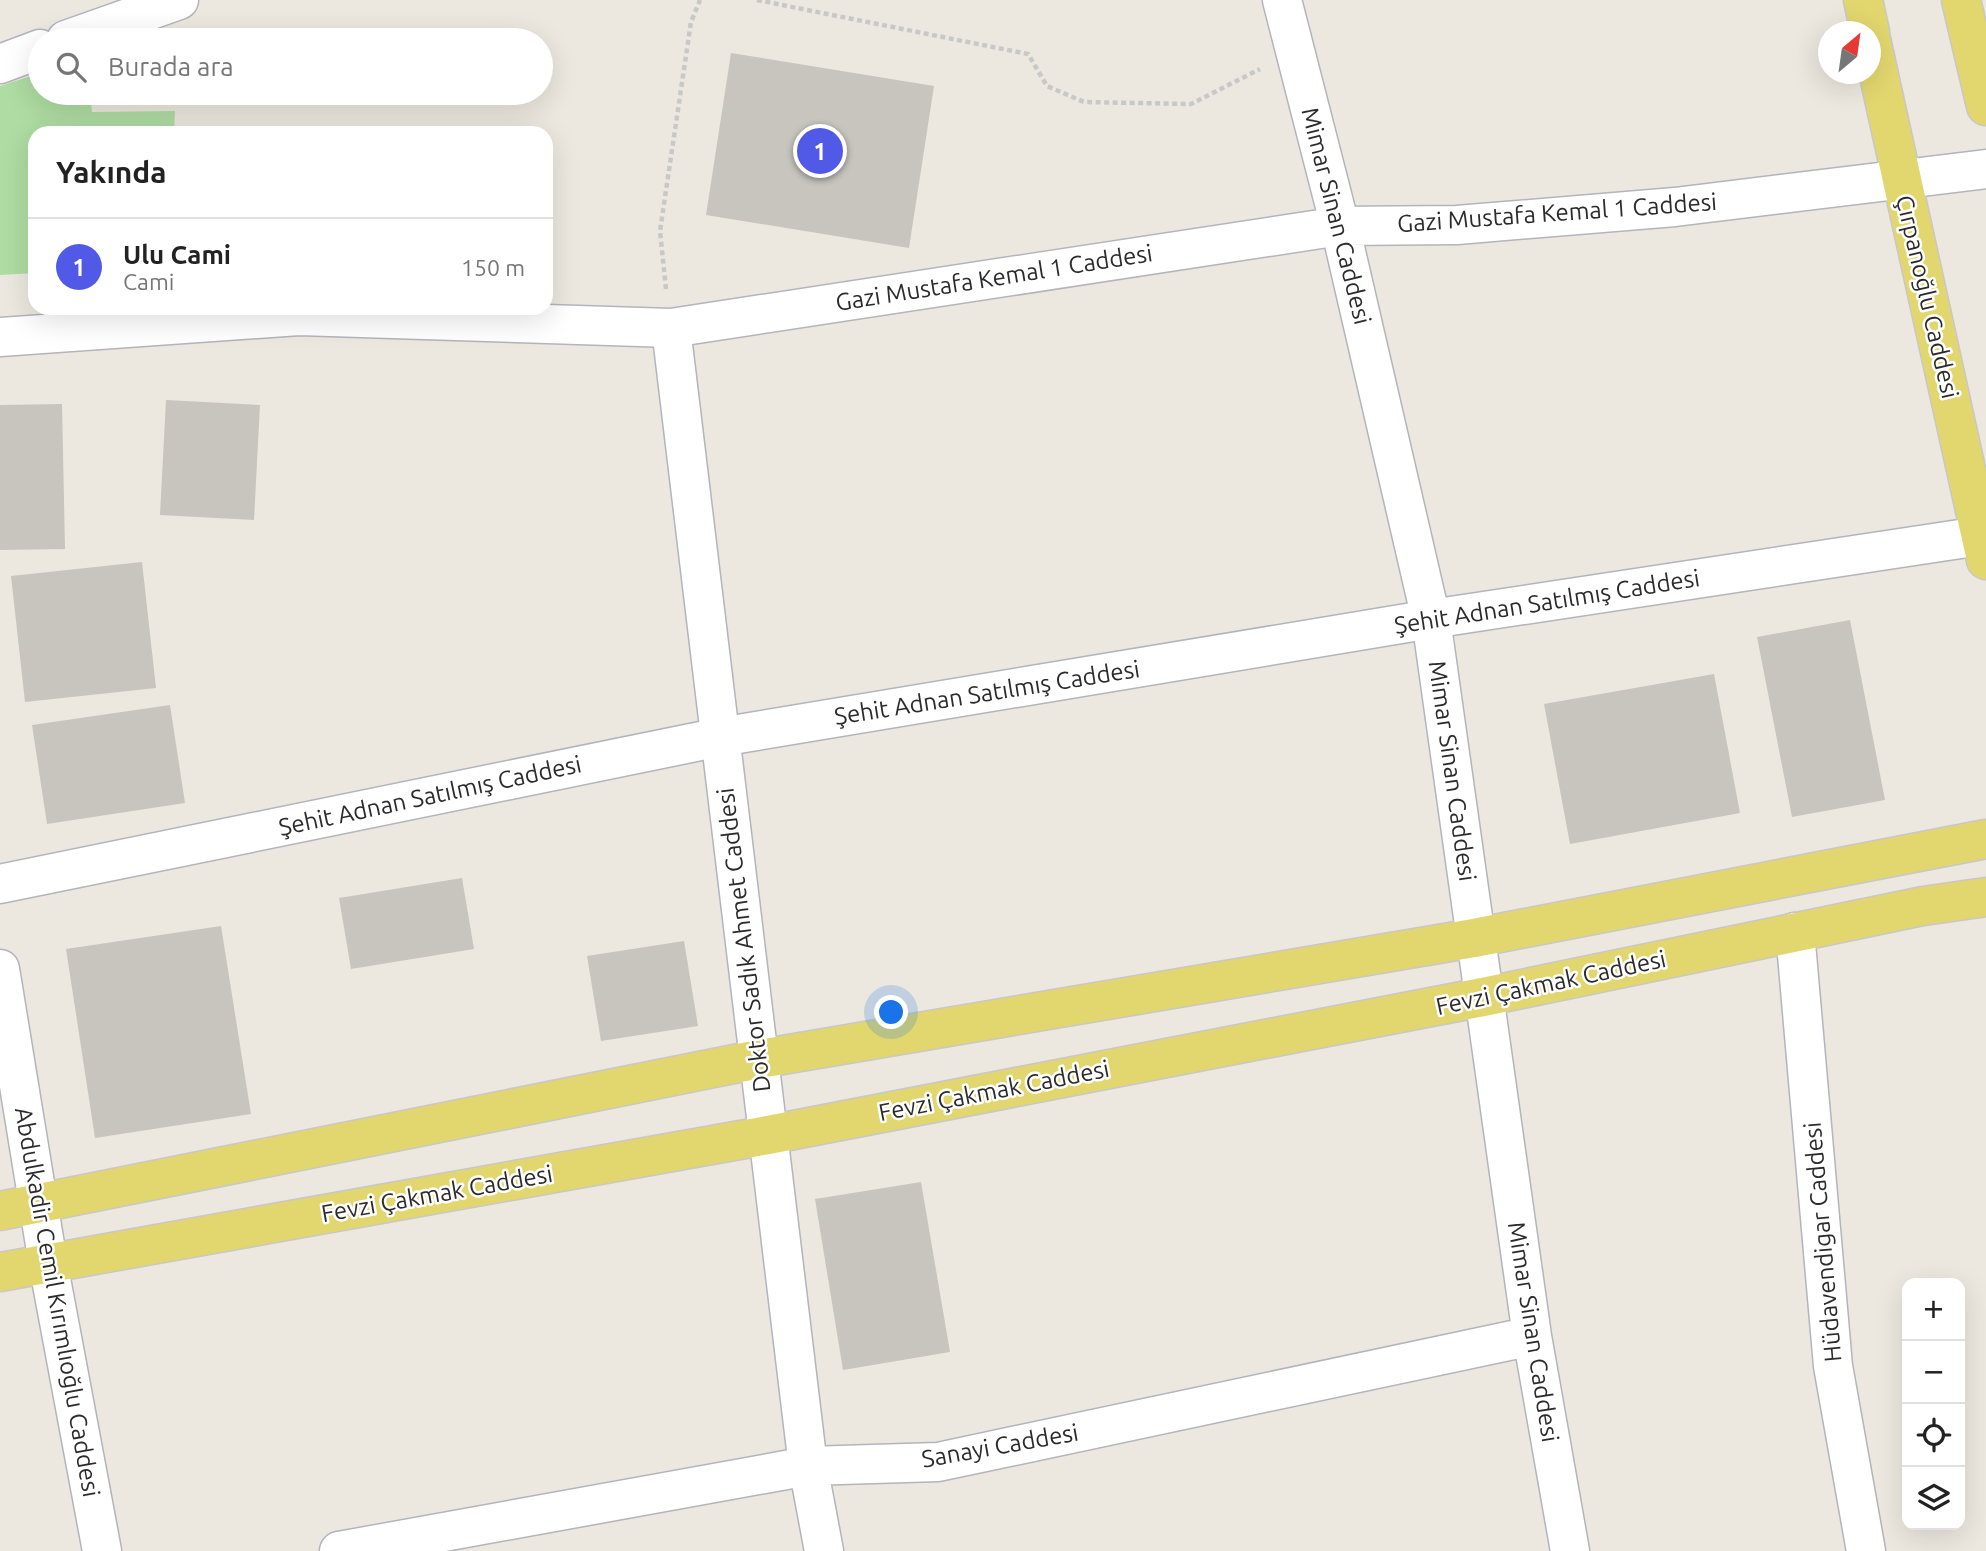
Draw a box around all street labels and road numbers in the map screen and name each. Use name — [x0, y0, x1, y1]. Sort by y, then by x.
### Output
street label: Mimar Sinan Caddesi — [1296, 105, 1377, 327]
street label: Gazi Mustafa Kemal 1 Caddesi — [1396, 188, 1718, 237]
street label: Çırpanoğlu Caddesi — [1891, 193, 1964, 401]
street label: Gazi Mustafa Kemal 1 Caddesi — [834, 239, 1154, 316]
street label: Şehit Adnan Satılmış Caddesi — [1392, 564, 1702, 639]
street label: Şehit Adnan Satılmış Caddesi — [832, 655, 1142, 730]
street label: Mimar Sinan Caddesi — [1424, 659, 1481, 883]
street label: Şehit Adnan Satılmış Caddesi — [276, 750, 584, 841]
street label: Doktor Sadık Ahmet Caddesi — [711, 786, 776, 1094]
street label: Fevzi Çakmak Caddesi — [1433, 945, 1668, 1020]
street label: Fevzi Çakmak Caddesi — [876, 1055, 1112, 1126]
street label: Abdulkadir Cemil Kırımlıoğlu Caddesi — [10, 1105, 105, 1499]
street label: Hüdavendigar Caddesi — [1799, 1121, 1846, 1363]
street label: Fevzi Çakmak Caddesi — [319, 1160, 555, 1227]
street label: Mimar Sinan Caddesi — [1503, 1220, 1564, 1444]
street label: Sanayi Caddesi — [920, 1418, 1080, 1473]

